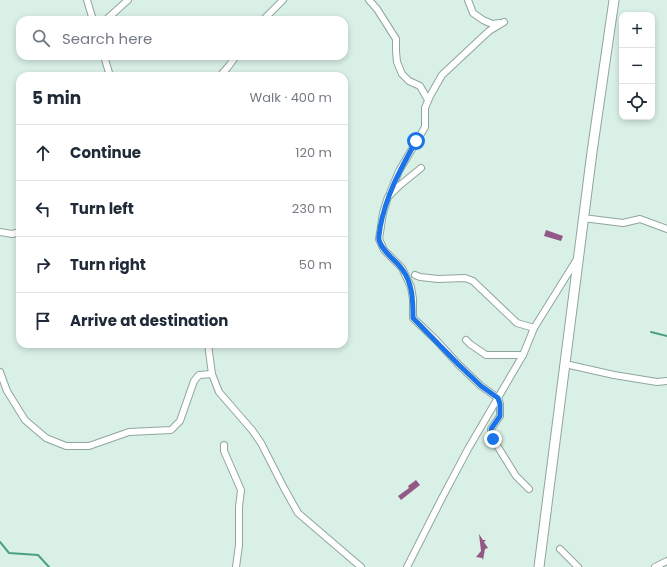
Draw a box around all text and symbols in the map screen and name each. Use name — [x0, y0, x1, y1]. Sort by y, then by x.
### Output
map controls — [619, 12, 655, 120]
button: + — [619, 12, 655, 48]
search box — [16, 16, 348, 60]
icon: search — [30, 27, 52, 49]
text: Search here — [62, 28, 152, 49]
button: − — [619, 48, 655, 84]
button: locate — [619, 84, 655, 120]
text: 5 min — [32, 86, 81, 110]
text: Walk · 400 m — [250, 88, 332, 107]
route start — [407, 132, 425, 150]
icon: ahead — [32, 142, 54, 164]
text: Continue — [70, 142, 141, 163]
text: 120 m — [295, 143, 332, 162]
icon: left — [32, 198, 54, 220]
text: Turn left — [70, 198, 134, 219]
text: 230 m — [292, 199, 332, 218]
icon: right — [32, 254, 54, 276]
text: Turn right — [70, 254, 146, 275]
text: 50 m — [299, 255, 332, 274]
icon: arrive — [32, 310, 54, 332]
text: Arrive at destination — [70, 310, 228, 331]
route end — [484, 430, 502, 448]

